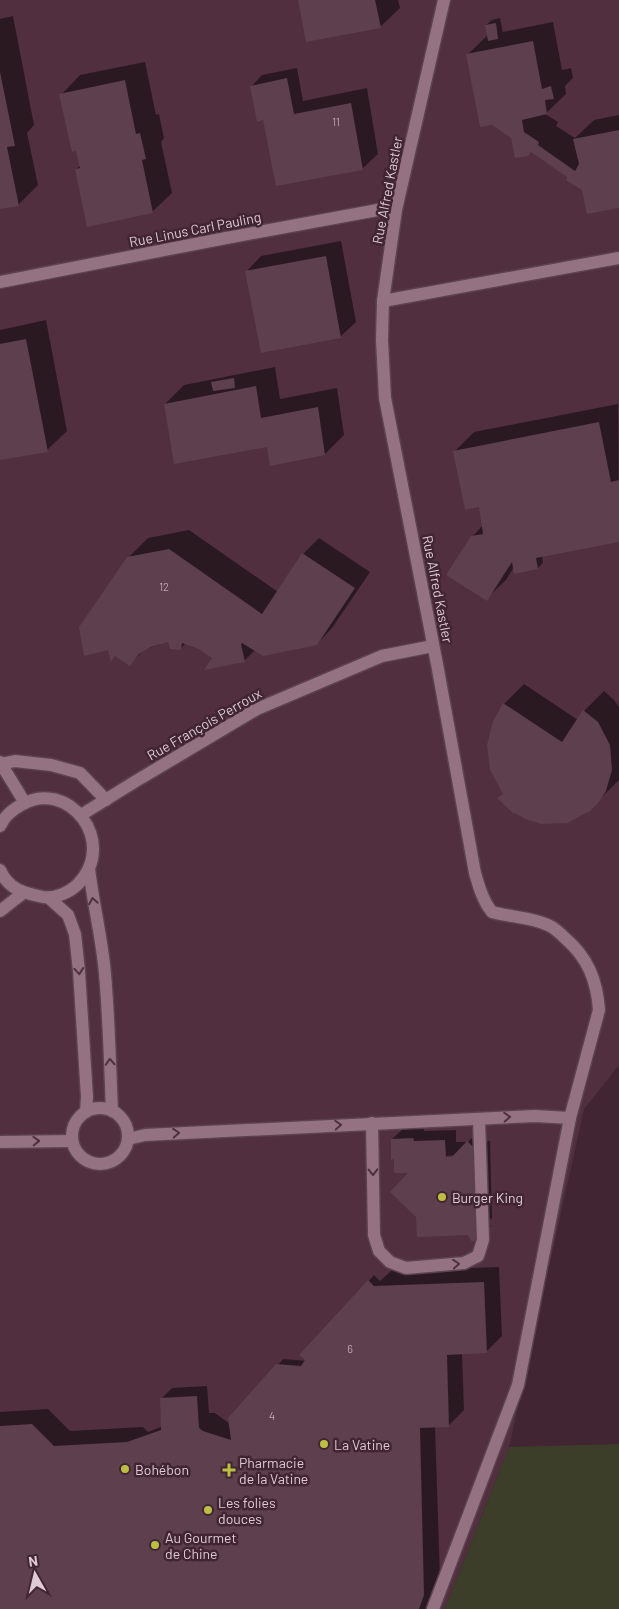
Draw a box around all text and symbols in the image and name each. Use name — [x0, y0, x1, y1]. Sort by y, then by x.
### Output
house number: 11 — [332, 115, 340, 128]
street label: Rue Alfred Kastler — [368, 135, 406, 245]
street label: Rue Linus Carl Pauling — [128, 208, 262, 250]
street label: Rue Alfred Kastler — [419, 534, 457, 644]
house number: 12 — [159, 580, 169, 593]
street label: Rue François Perroux — [144, 684, 264, 764]
one-way arrow — [89, 896, 99, 905]
one-way arrow — [73, 968, 84, 976]
one-way arrow — [104, 1058, 115, 1066]
one-way arrow — [503, 1112, 511, 1123]
one-way arrow — [335, 1119, 343, 1130]
one-way arrow — [172, 1128, 180, 1139]
one-way arrow — [32, 1136, 40, 1146]
one-way arrow — [368, 1168, 378, 1176]
place label: Burger King — [452, 1189, 523, 1206]
marker: Burger King — [436, 1191, 448, 1203]
one-way arrow — [452, 1259, 460, 1270]
house number: 6 — [347, 1342, 353, 1355]
house number: 4 — [269, 1409, 275, 1422]
place label: La Vatine — [334, 1436, 390, 1453]
marker: La Vatine — [318, 1438, 330, 1450]
place label: Pharmacie de la Vatine — [239, 1454, 308, 1487]
place label: Bohébon — [135, 1461, 189, 1478]
marker: Bohébon — [119, 1463, 131, 1475]
marker: Pharmacie de la Vatine — [223, 1464, 235, 1476]
place label: Les folies douces — [218, 1494, 276, 1527]
marker: Les folies douces — [202, 1504, 214, 1516]
place label: Au Gourmet de Chine — [165, 1529, 237, 1562]
marker: Au Gourmet de Chine — [149, 1539, 161, 1551]
north arrow — [10, 1549, 60, 1599]
text: N — [27, 1552, 39, 1570]

